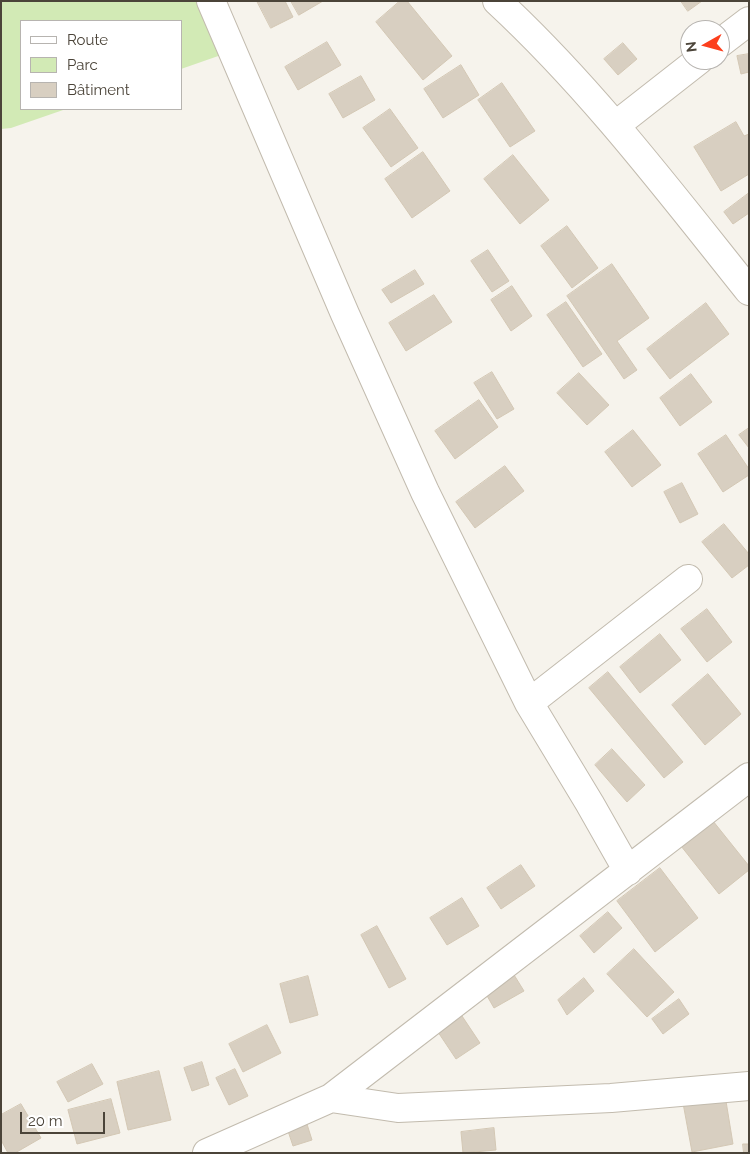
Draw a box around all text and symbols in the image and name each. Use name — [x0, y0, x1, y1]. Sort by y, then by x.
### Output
legend — [20, 20, 182, 110]
north arrow — [680, 20, 730, 70]
text: Route — [67, 31, 108, 49]
text: N — [683, 40, 700, 53]
text: Parc — [67, 56, 98, 74]
text: Bâtiment — [67, 81, 130, 99]
scale bar — [22, 1102, 108, 1134]
text: 20 m — [28, 1112, 63, 1130]

